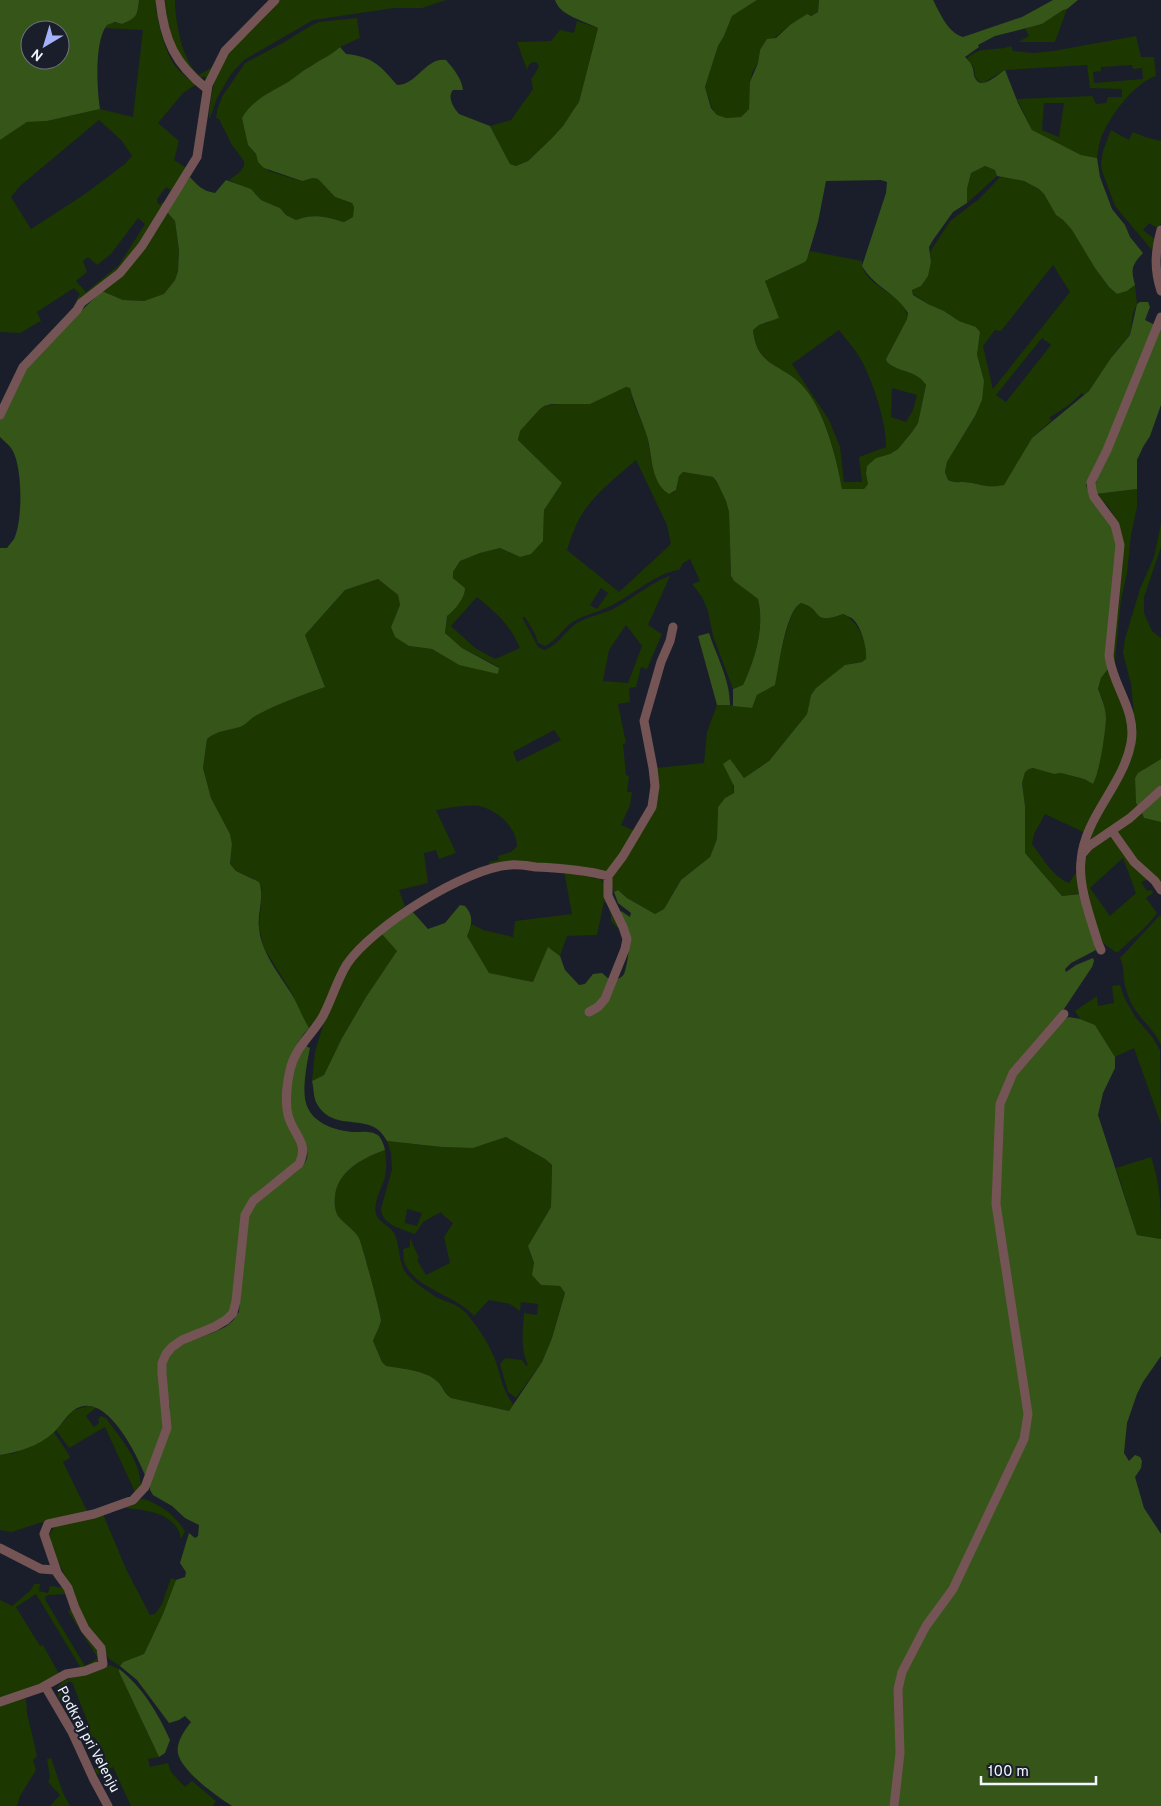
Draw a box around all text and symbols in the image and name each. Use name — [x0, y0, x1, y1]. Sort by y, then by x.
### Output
north arrow — [20, 20, 70, 70]
text: N — [29, 44, 47, 64]
street label: Podkraj pri Velenju — [52, 1684, 123, 1796]
scale bar — [981, 1754, 1096, 1786]
text: 100 m — [988, 1763, 1029, 1782]

